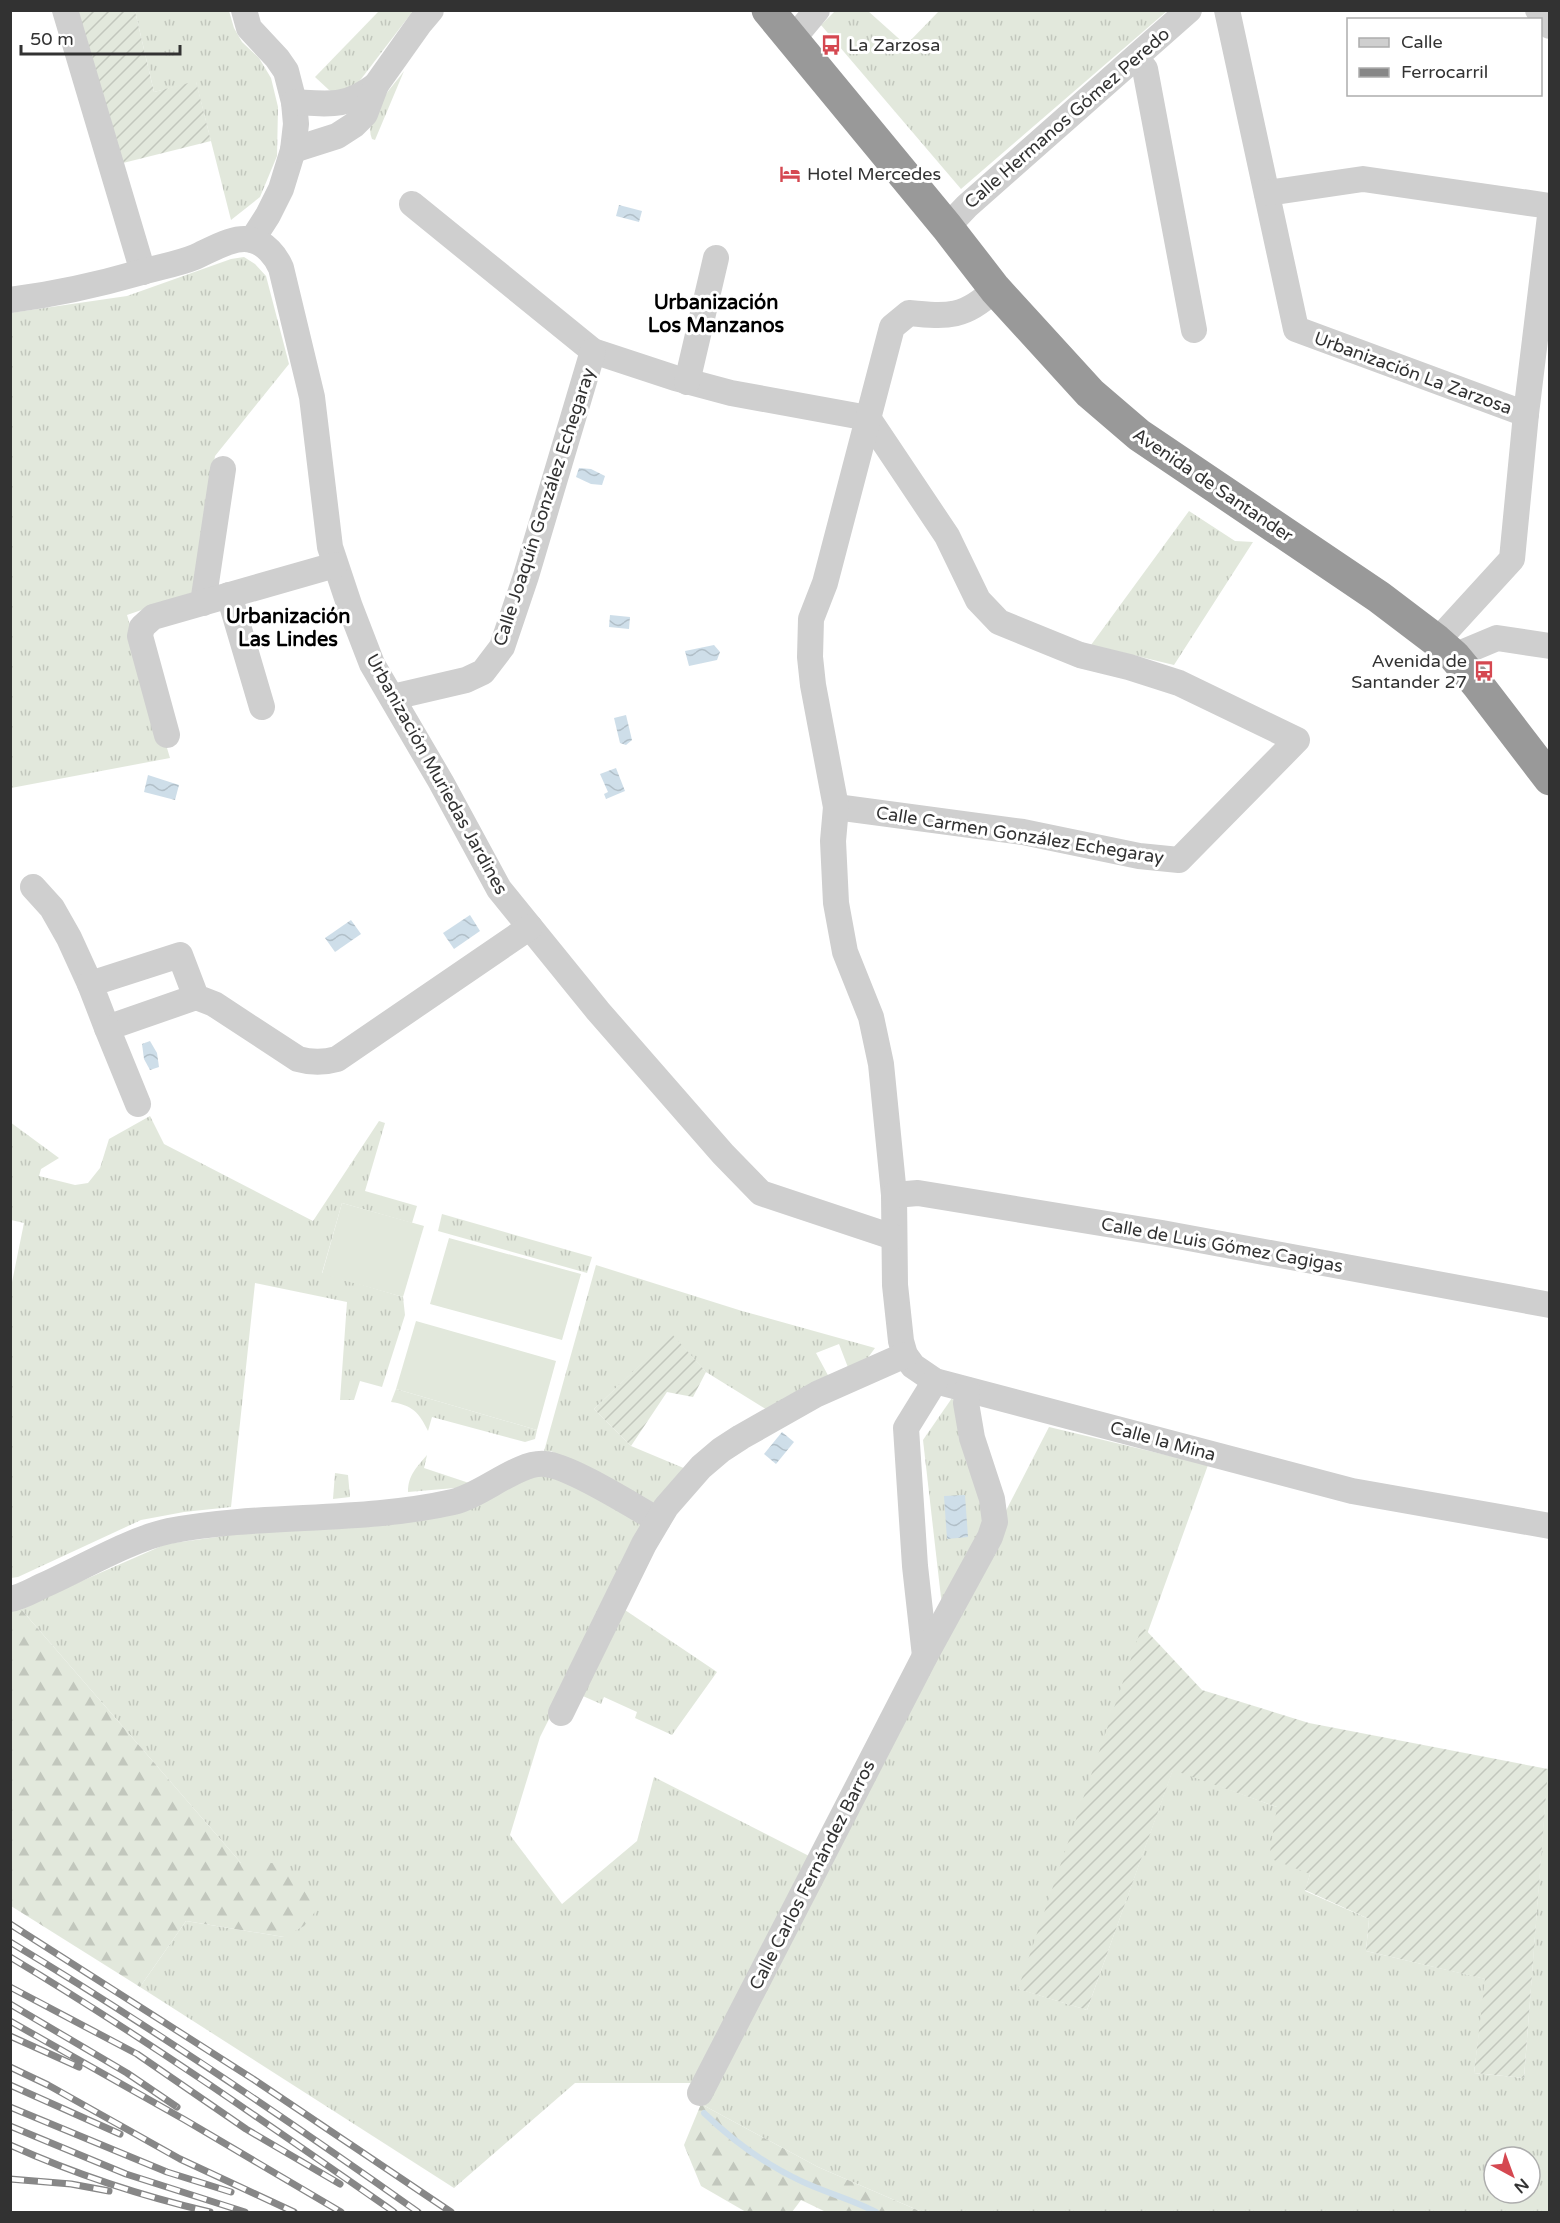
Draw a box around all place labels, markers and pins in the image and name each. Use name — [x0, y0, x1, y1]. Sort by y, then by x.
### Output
bus stop icon: La Zarzosa — [819, 33, 843, 57]
place label: La Zarzosa — [848, 34, 940, 56]
hotel icon: Hotel Mercedes — [778, 162, 802, 186]
place label: Hotel Mercedes — [807, 163, 941, 185]
place label: Avenida de Santander 27 — [1351, 650, 1467, 693]
bus stop icon: Avenida de Santander 27 — [1472, 659, 1496, 683]

